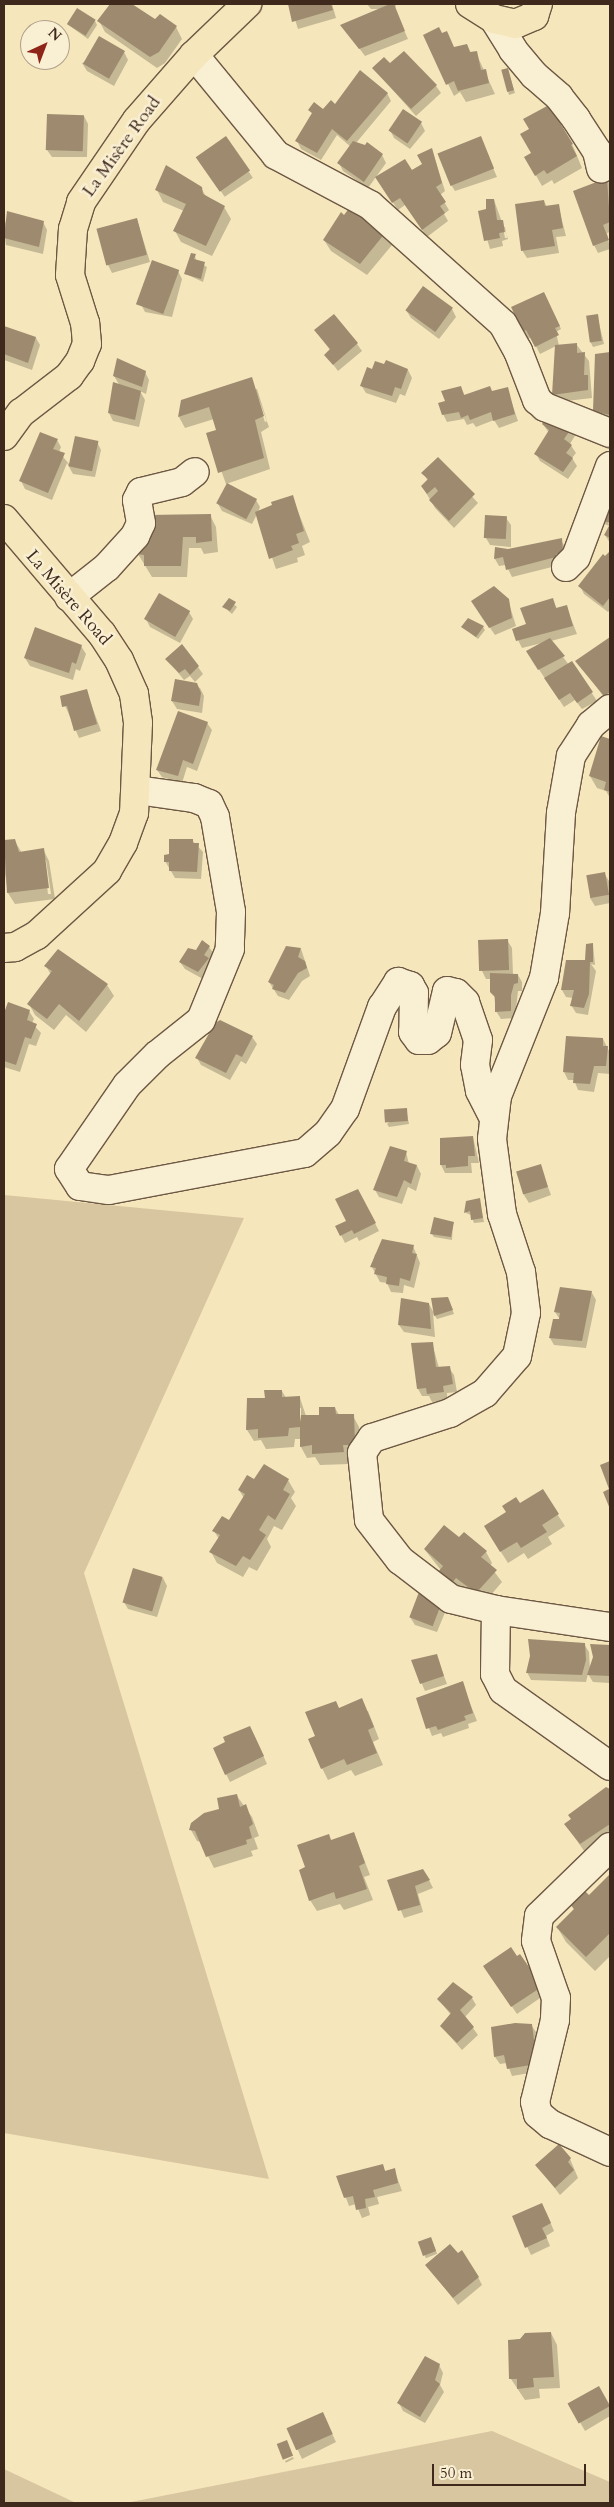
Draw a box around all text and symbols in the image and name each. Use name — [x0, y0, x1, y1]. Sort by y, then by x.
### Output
north arrow — [20, 20, 70, 70]
text: N — [44, 23, 66, 45]
street label: La Misère Road — [78, 93, 166, 201]
street label: La Misère Road — [21, 546, 115, 650]
scale bar — [434, 2454, 588, 2486]
text: 50 m — [440, 2463, 472, 2483]

